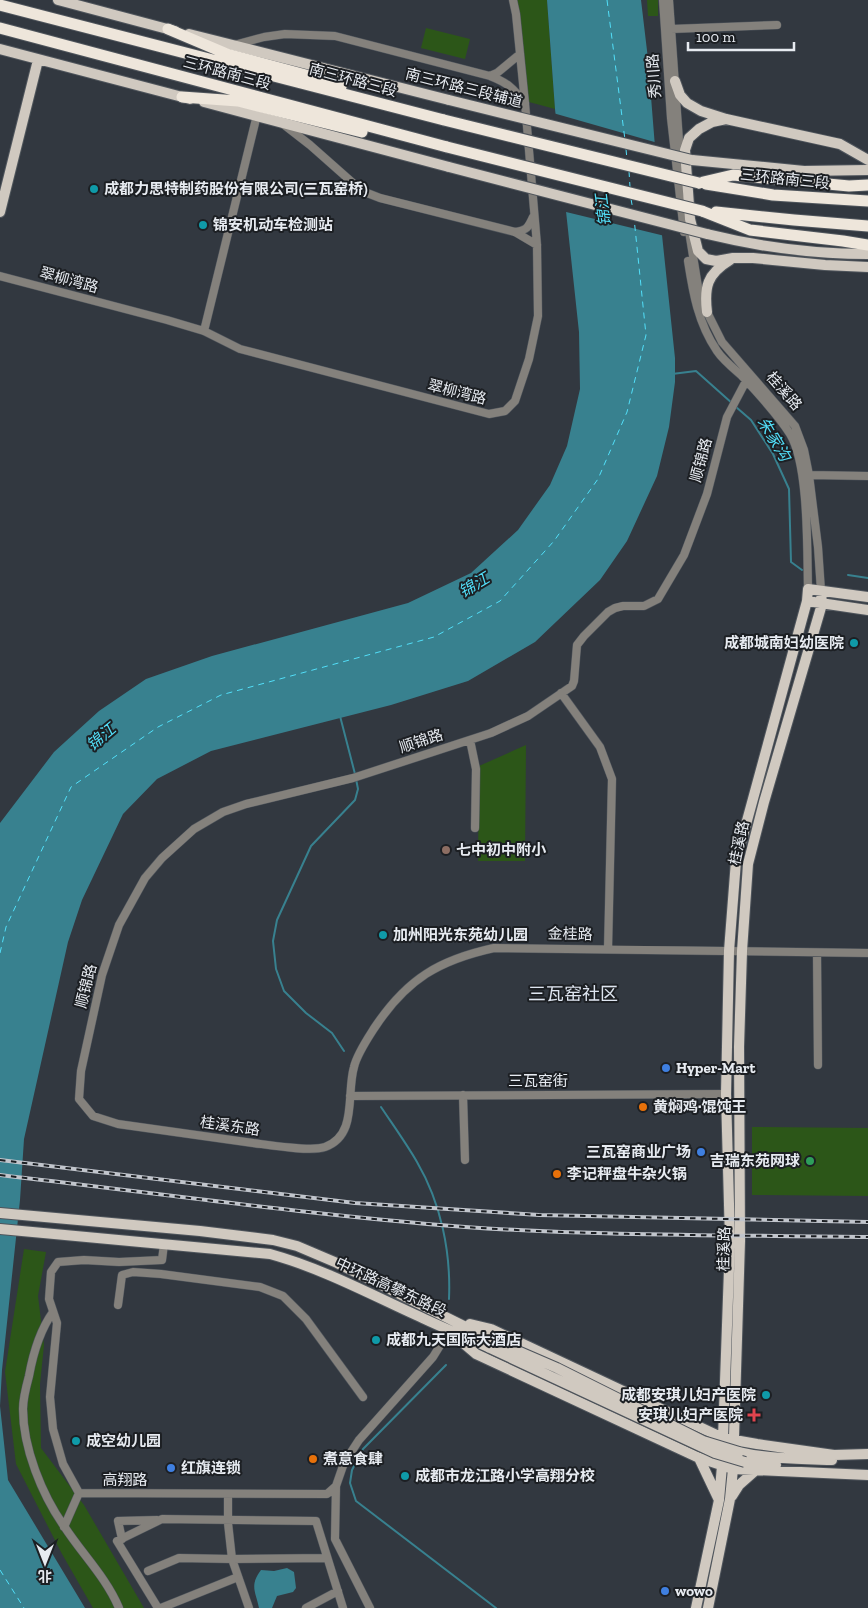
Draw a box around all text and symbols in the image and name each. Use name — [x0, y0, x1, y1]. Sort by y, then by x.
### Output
scale bar — [688, 20, 794, 52]
text: 100 m — [696, 28, 735, 46]
street label: 三环路南三段 — [181, 53, 273, 93]
street label: 秀川路 — [643, 53, 665, 99]
street label: 南三环路三段 — [307, 60, 399, 100]
street label: 南三环路三段辅道 — [404, 65, 524, 111]
street label: 三环路南三段 — [739, 165, 831, 193]
place label: 成都力思特制药股份有限公司(三瓦窑桥) — [104, 180, 368, 198]
marker: 成都力思特制药股份有限公司(三瓦窑桥) — [88, 183, 100, 195]
water label: 锦江 — [591, 191, 614, 227]
place label: 锦安机动车检测站 — [213, 216, 333, 234]
marker: 锦安机动车检测站 — [197, 219, 209, 231]
street label: 翠柳湾路 — [38, 264, 100, 296]
street label: 桂溪路 — [762, 368, 806, 414]
street label: 翠柳湾路 — [426, 376, 488, 408]
water label: 朱家沟 — [753, 414, 796, 466]
street label: 顺锦路 — [686, 436, 716, 484]
water label: 锦江 — [455, 568, 494, 601]
place label: 成都城南妇幼医院 — [724, 634, 844, 652]
marker: 成都城南妇幼医院 — [848, 637, 860, 649]
water label: 锦江 — [83, 718, 121, 755]
street label: 顺锦路 — [397, 725, 445, 757]
street label: 桂溪路 — [726, 819, 752, 867]
place label: 七中初中附小 — [456, 841, 547, 859]
marker: 七中初中附小 — [440, 844, 452, 856]
street label: 金桂路 — [547, 925, 593, 943]
place label: 加州阳光东苑幼儿园 — [393, 926, 528, 944]
marker: 加州阳光东苑幼儿园 — [377, 929, 389, 941]
street label: 顺锦路 — [72, 962, 100, 1010]
district label: 三瓦窑社区 — [528, 983, 618, 1005]
place label: Hyper-Mart — [676, 1059, 756, 1077]
marker: Hyper-Mart — [660, 1062, 672, 1074]
street label: 三瓦窑街 — [508, 1072, 568, 1090]
place label: 黄焖鸡·馄饨王 — [653, 1098, 746, 1116]
marker: 黄焖鸡·馄饨王 — [637, 1101, 649, 1113]
street label: 桂溪东路 — [199, 1113, 261, 1139]
place label: 三瓦窑商业广场 — [586, 1143, 691, 1161]
marker: 三瓦窑商业广场 — [695, 1146, 707, 1158]
place label: 吉瑞东苑网球 — [710, 1152, 800, 1170]
marker: 吉瑞东苑网球 — [804, 1155, 816, 1167]
place label: 李记秤盘牛杂火锅 — [567, 1165, 687, 1183]
marker: 李记秤盘牛杂火锅 — [551, 1168, 563, 1180]
street label: 桂溪路 — [715, 1226, 733, 1272]
street label: 中环路高攀东路段 — [333, 1253, 449, 1321]
place label: 成都九天国际大酒店 — [386, 1331, 521, 1349]
marker: 成都九天国际大酒店 — [370, 1334, 382, 1346]
place label: 成都安琪儿妇产医院 — [621, 1386, 756, 1404]
marker: 成都安琪儿妇产医院 — [760, 1389, 772, 1401]
place label: 安琪儿妇产医院 — [638, 1406, 743, 1424]
marker: 安琪儿妇产医院 — [747, 1408, 761, 1422]
place label: 成空幼儿园 — [86, 1432, 161, 1450]
marker: 成空幼儿园 — [70, 1435, 82, 1447]
place label: 煮意食肆 — [323, 1450, 383, 1468]
marker: 煮意食肆 — [307, 1453, 319, 1465]
place label: 红旗连锁 — [181, 1459, 241, 1477]
marker: 红旗连锁 — [165, 1462, 177, 1474]
place label: 成都市龙江路小学高翔分校 — [415, 1467, 595, 1485]
marker: 成都市龙江路小学高翔分校 — [399, 1470, 411, 1482]
street label: 高翔路 — [102, 1471, 148, 1489]
north arrow — [20, 1538, 70, 1588]
text: 北 — [38, 1567, 52, 1584]
place label: wowo — [675, 1582, 713, 1600]
marker: wowo — [659, 1585, 671, 1597]

